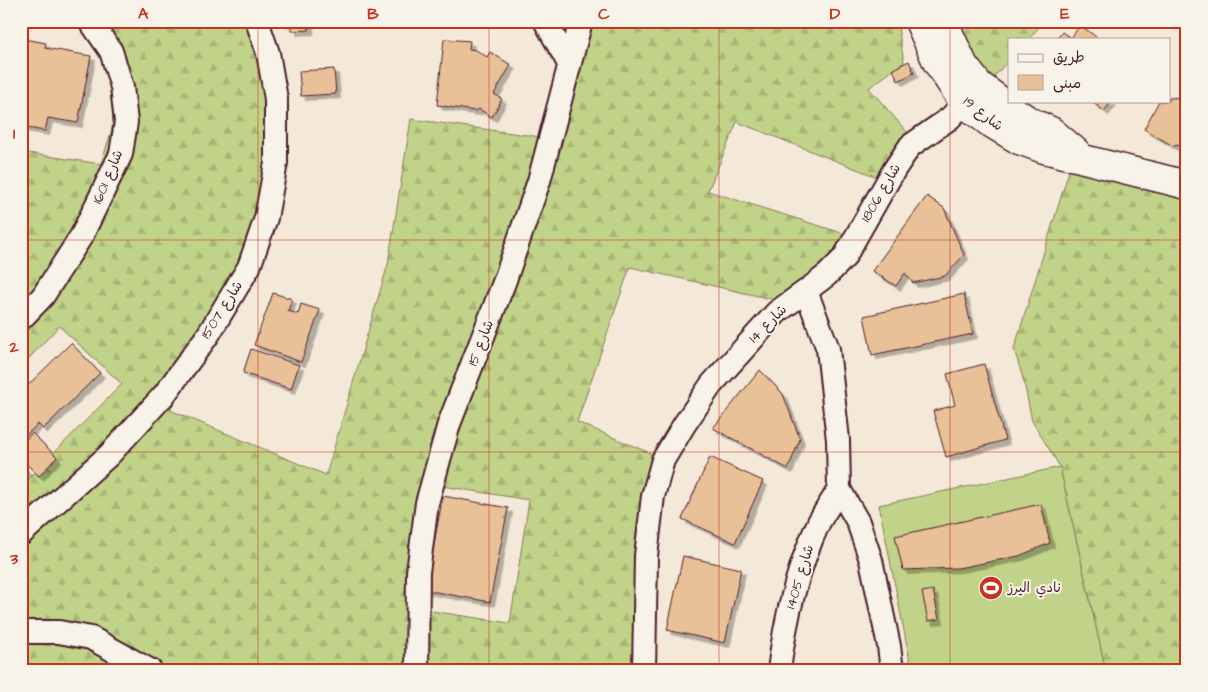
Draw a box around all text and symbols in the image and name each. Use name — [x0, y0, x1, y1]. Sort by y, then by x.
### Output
text: A — [138, 3, 149, 25]
text: B — [367, 3, 379, 25]
text: C — [598, 3, 610, 25]
text: D — [830, 3, 841, 25]
text: E — [1060, 3, 1070, 25]
legend — [1008, 38, 1170, 102]
text: طريق — [1053, 47, 1085, 68]
text: مبنى — [1053, 73, 1081, 94]
street label: شارع 19 — [959, 92, 1007, 136]
text: 1 — [13, 123, 16, 145]
street label: شارع 1601 — [88, 147, 128, 207]
street label: شارع 1806 — [856, 160, 906, 226]
street label: شارع 1507 — [196, 277, 248, 343]
street label: شارع 14 — [744, 300, 792, 348]
street label: شارع 15 — [463, 317, 499, 369]
text: 2 — [8, 336, 19, 358]
street label: شارع 1405 — [781, 543, 819, 611]
text: 3 — [9, 548, 19, 570]
sports icon: نادي اليرز — [978, 575, 1004, 601]
place label: نادي اليرز — [1007, 578, 1061, 598]

